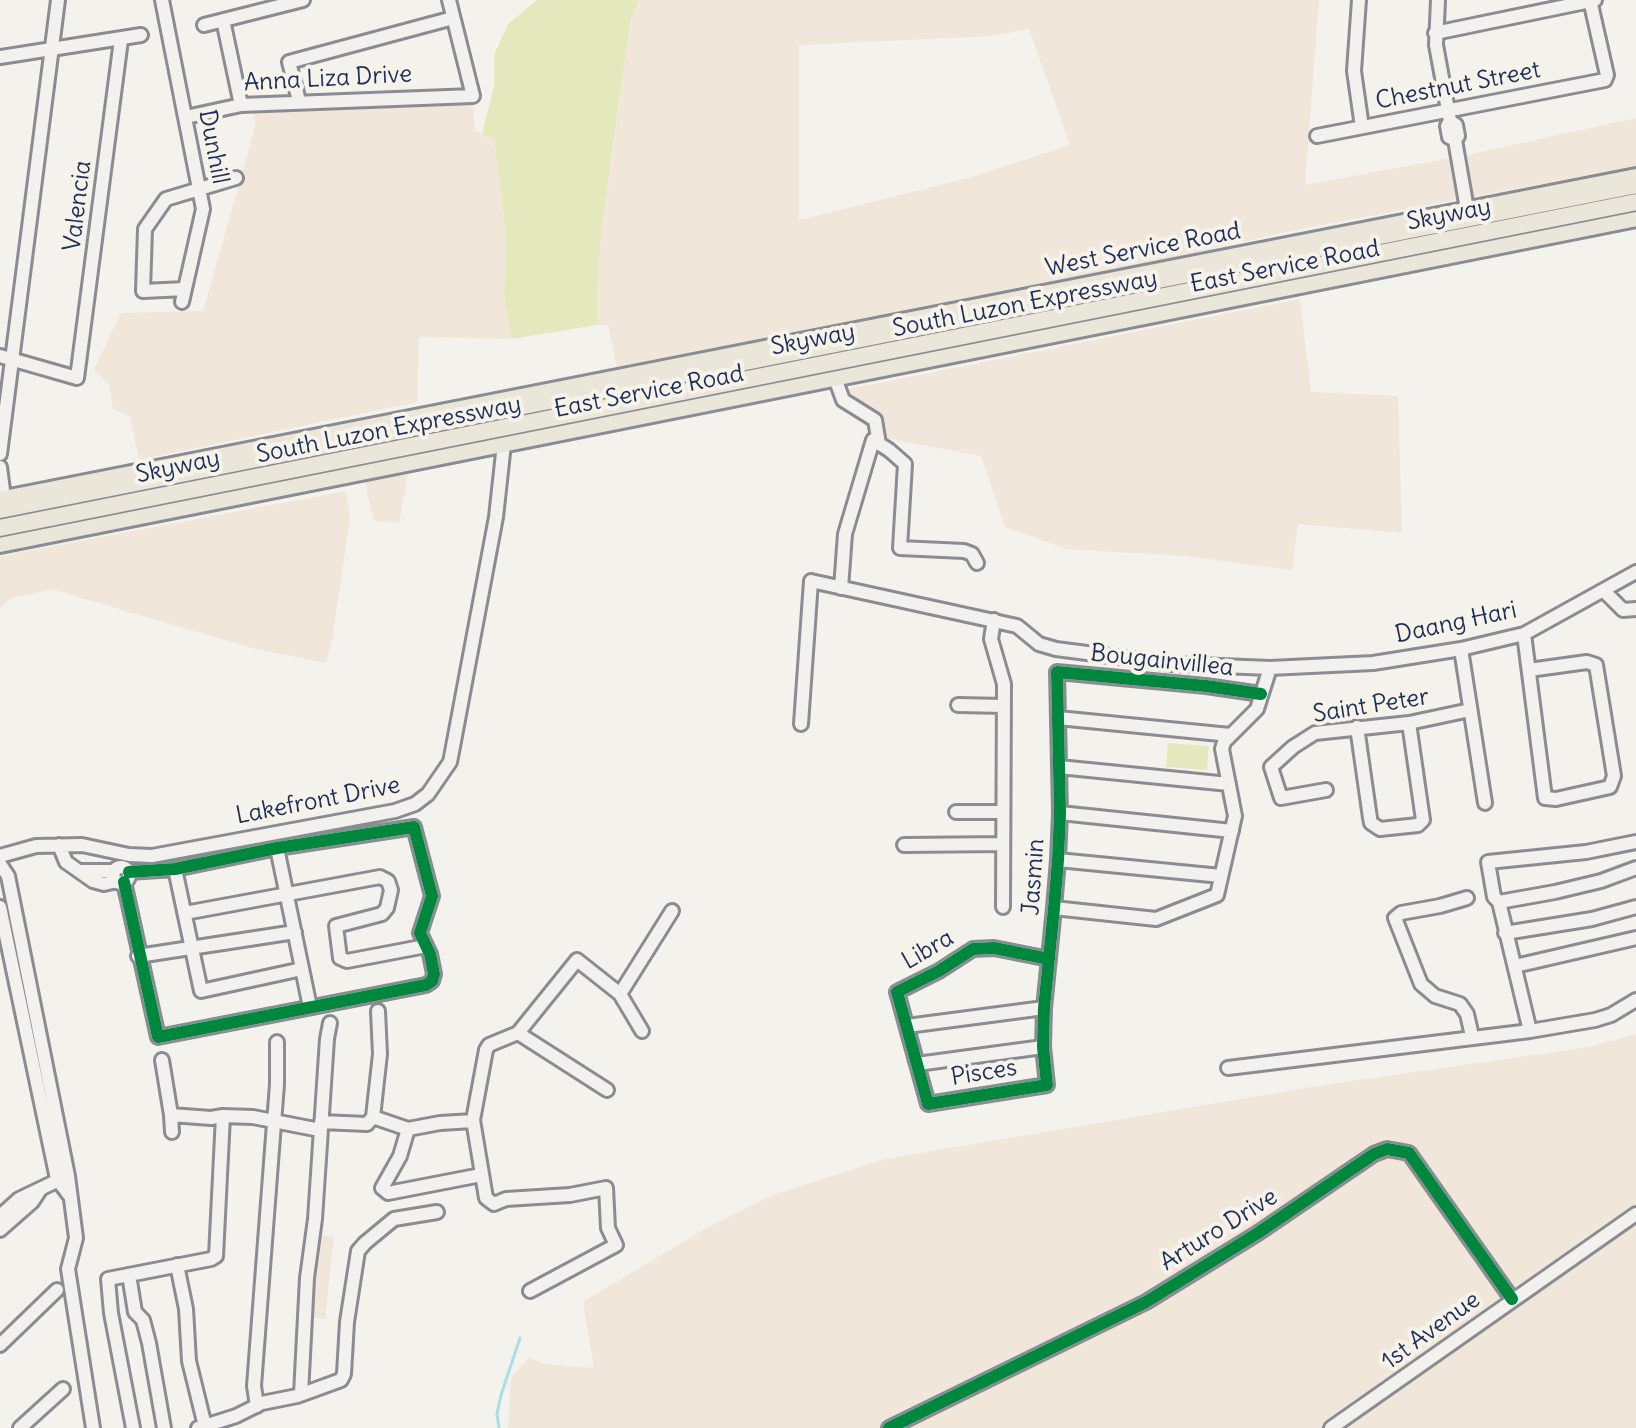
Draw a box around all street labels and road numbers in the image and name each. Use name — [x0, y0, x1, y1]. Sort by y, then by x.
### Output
street label: Chestnut Street — [1373, 56, 1543, 116]
street label: Anna Liza Drive — [243, 60, 413, 98]
street label: Dunhill — [192, 107, 234, 187]
street label: Valencia — [58, 159, 98, 253]
street label: Skyway — [1404, 193, 1494, 237]
street label: West Service Road — [1043, 217, 1243, 283]
street label: East Service Road — [1188, 235, 1382, 299]
street label: South Luzon Expressway — [890, 264, 1160, 344]
street label: Skyway — [768, 318, 858, 362]
street label: East Service Road — [552, 360, 746, 424]
street label: South Luzon Expressway — [254, 390, 524, 470]
street label: Skyway — [133, 444, 223, 490]
street label: Daang Hari — [1393, 596, 1519, 650]
street label: Bougainvillea — [1089, 639, 1235, 683]
street label: Saint Peter — [1311, 683, 1431, 729]
street label: Lakefront Drive — [233, 771, 403, 831]
street label: Jasmin — [1017, 838, 1051, 916]
street label: Libra — [897, 924, 959, 976]
street label: Pisces — [949, 1054, 1019, 1092]
street label: Arturo Drive — [1155, 1183, 1283, 1277]
street label: 1st Avenue — [1376, 1286, 1486, 1376]

